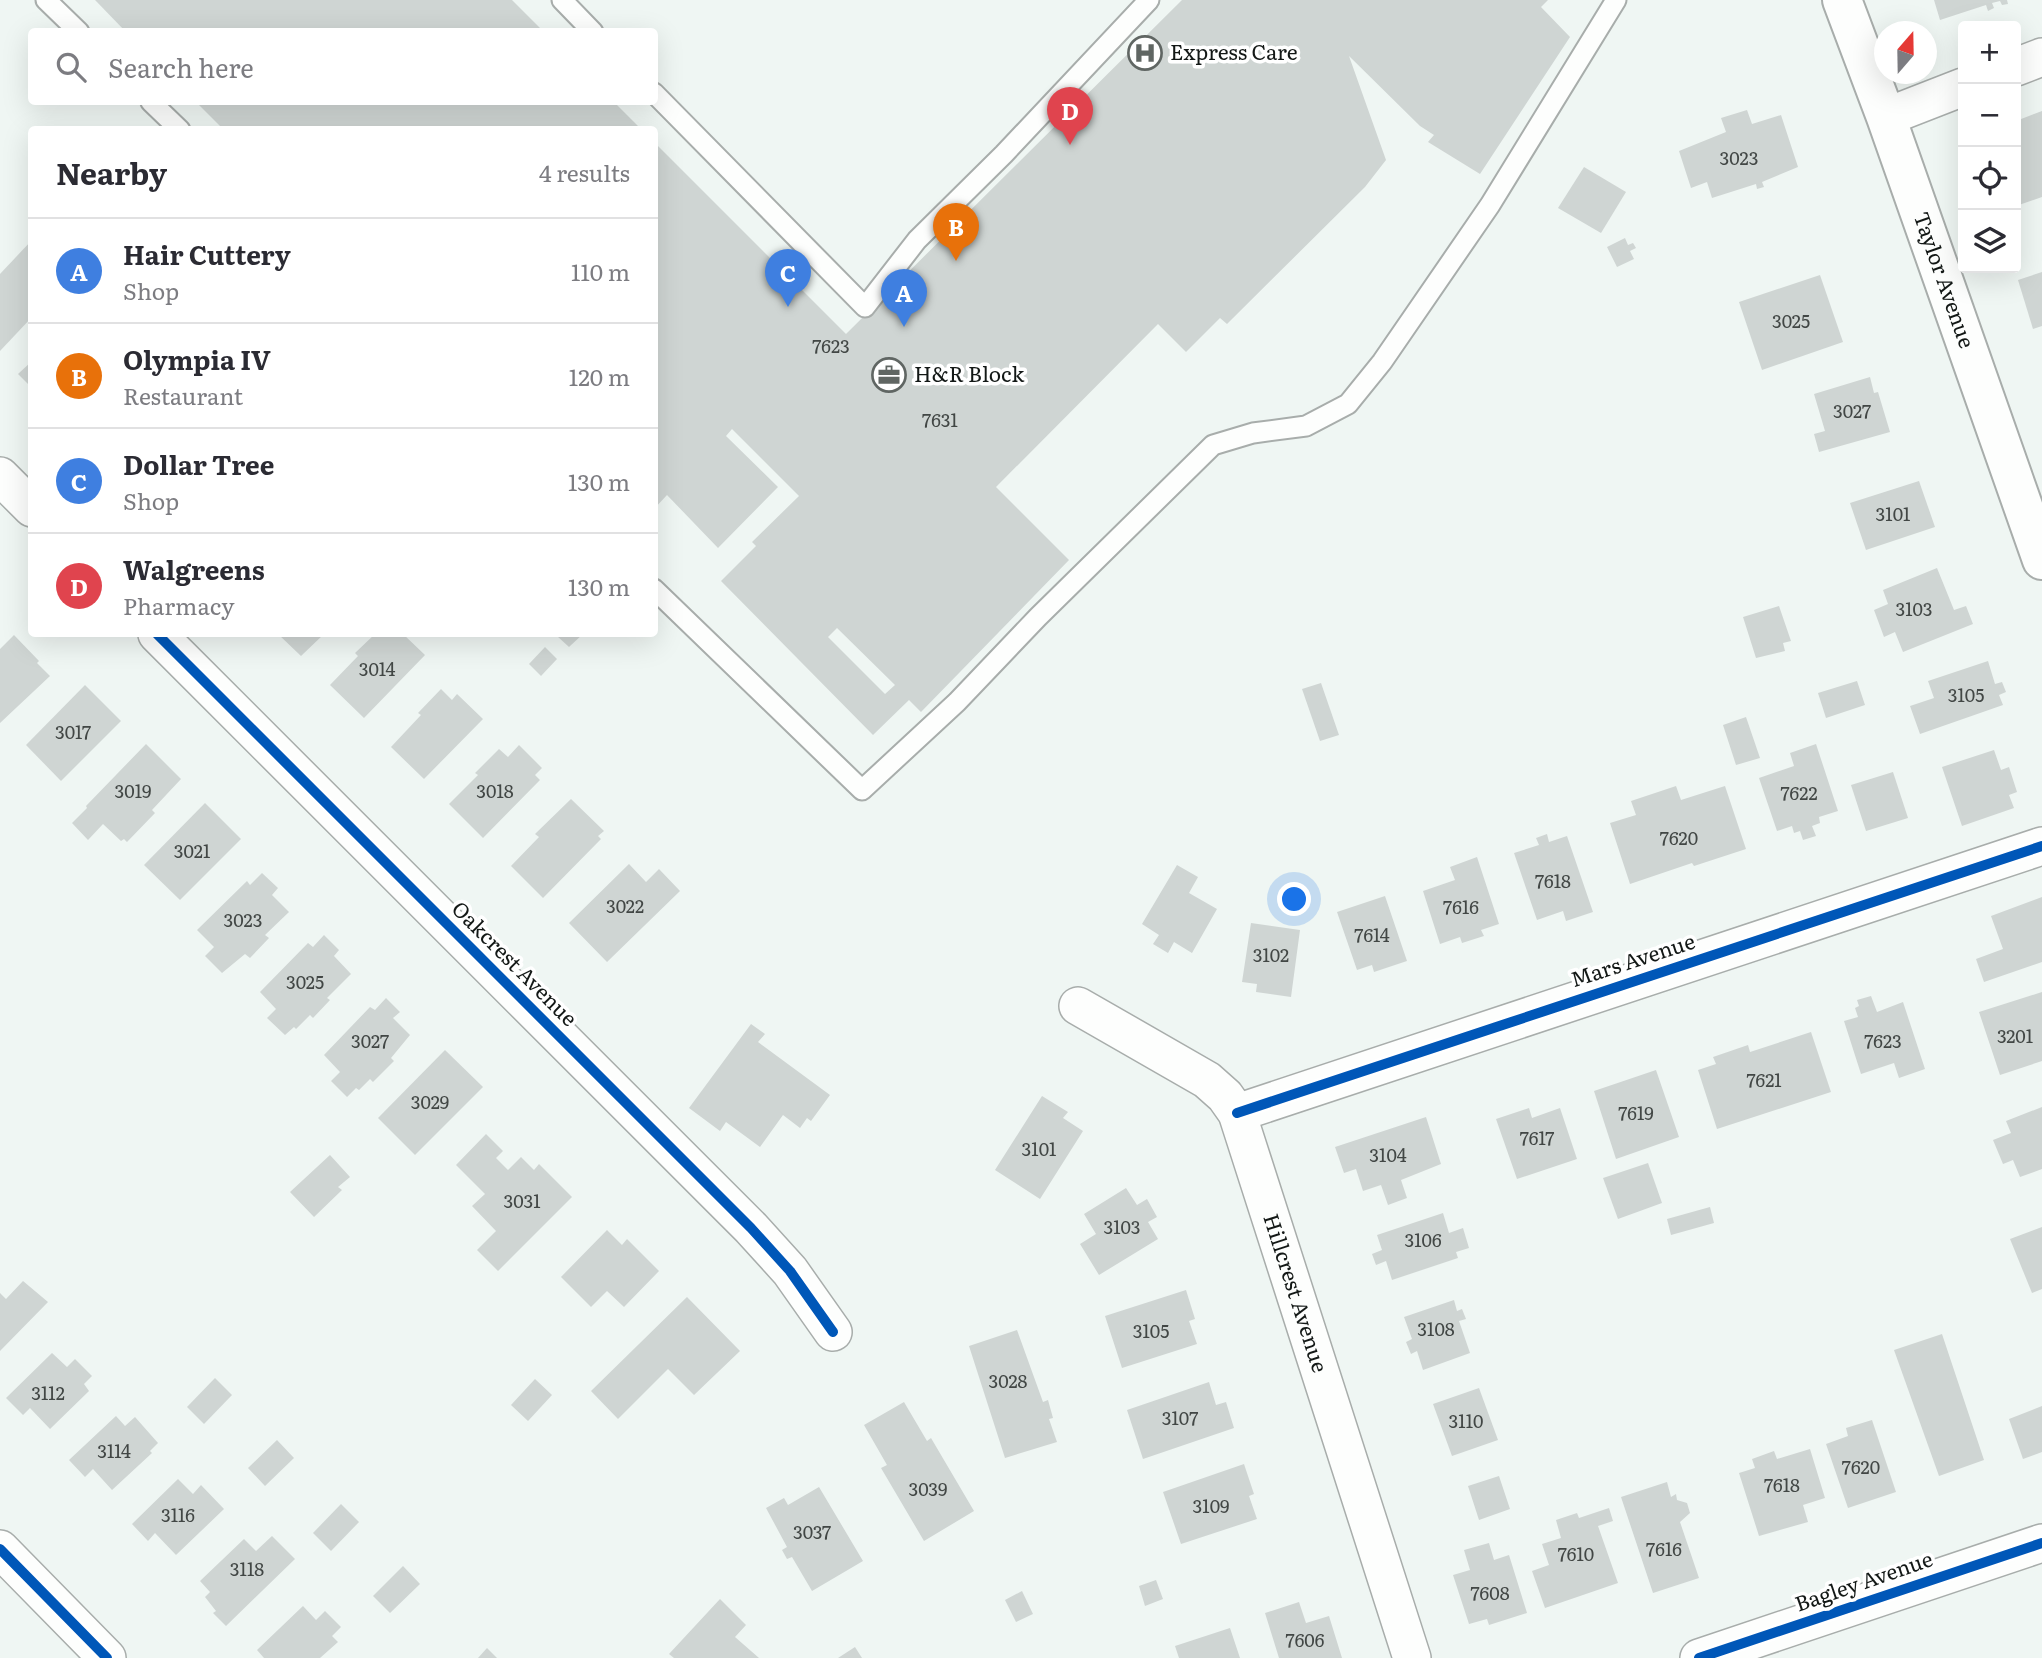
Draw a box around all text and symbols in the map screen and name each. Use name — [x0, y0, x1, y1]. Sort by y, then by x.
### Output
north arrow — [1874, 21, 1937, 84]
map controls — [1958, 21, 2021, 273]
button: + — [1958, 21, 2021, 84]
search box — [28, 28, 658, 105]
hospital icon: Express Care — [1126, 34, 1164, 72]
place label: Express Care — [1170, 35, 1298, 66]
text: Search here — [108, 47, 254, 86]
icon: search — [52, 48, 90, 86]
button: − — [1958, 84, 2021, 147]
pin: D — [1047, 87, 1093, 145]
house number: 3023 — [1720, 144, 1758, 171]
button: locate — [1958, 147, 2021, 210]
text: Nearby — [56, 150, 167, 194]
text: 4 results — [539, 155, 630, 189]
pin: B — [933, 203, 979, 261]
street label: Taylor Avenue — [1908, 207, 1984, 352]
button: layers — [1958, 210, 2021, 273]
text: Hair Cuttery — [123, 234, 291, 273]
pin: C — [765, 249, 811, 307]
text: A — [70, 254, 88, 288]
text: 110 m — [571, 254, 630, 288]
pin: A — [881, 269, 927, 327]
text: Shop — [123, 273, 179, 307]
house number: 3025 — [1772, 307, 1810, 334]
house number: 7623 — [812, 332, 850, 359]
text: Olympia IV — [123, 339, 271, 378]
office icon: H&R Block — [870, 356, 908, 394]
place label: H&R Block — [914, 357, 1024, 388]
text: B — [71, 359, 87, 393]
text: 120 m — [569, 359, 630, 393]
text: Restaurant — [123, 378, 243, 412]
house number: 3027 — [1833, 397, 1871, 424]
house number: 7631 — [922, 406, 958, 433]
text: Dollar Tree — [123, 444, 274, 483]
text: C — [71, 464, 87, 498]
text: 130 m — [568, 464, 630, 498]
text: Shop — [123, 483, 179, 517]
house number: 3101 — [1876, 500, 1910, 527]
text: Walgreens — [123, 549, 265, 588]
text: D — [70, 569, 88, 603]
text: 130 m — [568, 569, 630, 603]
text: Pharmacy — [123, 588, 234, 622]
house number: 3103 — [1896, 595, 1932, 622]
house number: 3014 — [359, 655, 395, 682]
house number: 3105 — [1948, 681, 1984, 708]
house number: 3017 — [55, 718, 91, 745]
house number: 3019 — [115, 777, 151, 804]
house number: 3018 — [476, 777, 514, 804]
house number: 7622 — [1780, 779, 1818, 806]
house number: 7620 — [1660, 824, 1698, 851]
house number: 3021 — [174, 837, 210, 864]
house number: 7618 — [1535, 867, 1571, 894]
your location — [1277, 882, 1311, 916]
street label: Oakcrest Avenue — [446, 892, 586, 1032]
house number: 3022 — [606, 892, 644, 919]
house number: 7616 — [1443, 893, 1479, 920]
house number: 3023 — [224, 906, 262, 933]
house number: 7614 — [1354, 921, 1390, 948]
street label: Mars Avenue — [1566, 924, 1699, 993]
house number: 3102 — [1253, 941, 1289, 968]
house number: 3025 — [286, 968, 324, 995]
house number: 3201 — [1997, 1022, 2033, 1049]
house number: 3027 — [351, 1027, 389, 1054]
house number: 7623 — [1864, 1027, 1902, 1054]
house number: 7621 — [1746, 1066, 1782, 1093]
house number: 3029 — [411, 1088, 449, 1115]
house number: 7619 — [1618, 1099, 1654, 1126]
house number: 7617 — [1520, 1124, 1554, 1151]
house number: 3101 — [1022, 1135, 1056, 1162]
house number: 3104 — [1369, 1141, 1407, 1168]
house number: 3031 — [504, 1187, 540, 1214]
street label: Hillcrest Avenue — [1257, 1209, 1337, 1376]
house number: 3103 — [1104, 1213, 1140, 1240]
house number: 3106 — [1404, 1226, 1442, 1253]
house number: 3108 — [1417, 1315, 1455, 1342]
house number: 3105 — [1133, 1317, 1169, 1344]
house number: 3028 — [988, 1367, 1028, 1394]
house number: 3112 — [31, 1379, 65, 1406]
house number: 3107 — [1162, 1404, 1198, 1431]
house number: 3110 — [1449, 1407, 1483, 1434]
house number: 3114 — [97, 1437, 131, 1464]
house number: 7620 — [1842, 1453, 1880, 1480]
house number: 7618 — [1764, 1471, 1800, 1498]
house number: 3039 — [908, 1475, 948, 1502]
house number: 3109 — [1193, 1492, 1229, 1519]
house number: 3116 — [161, 1501, 195, 1528]
house number: 3037 — [793, 1518, 831, 1545]
house number: 7616 — [1646, 1535, 1682, 1562]
house number: 7610 — [1558, 1540, 1594, 1567]
street label: Bagley Avenue — [1790, 1541, 1936, 1618]
house number: 3118 — [230, 1555, 264, 1582]
house number: 7608 — [1470, 1579, 1510, 1606]
house number: 7606 — [1286, 1626, 1325, 1653]

